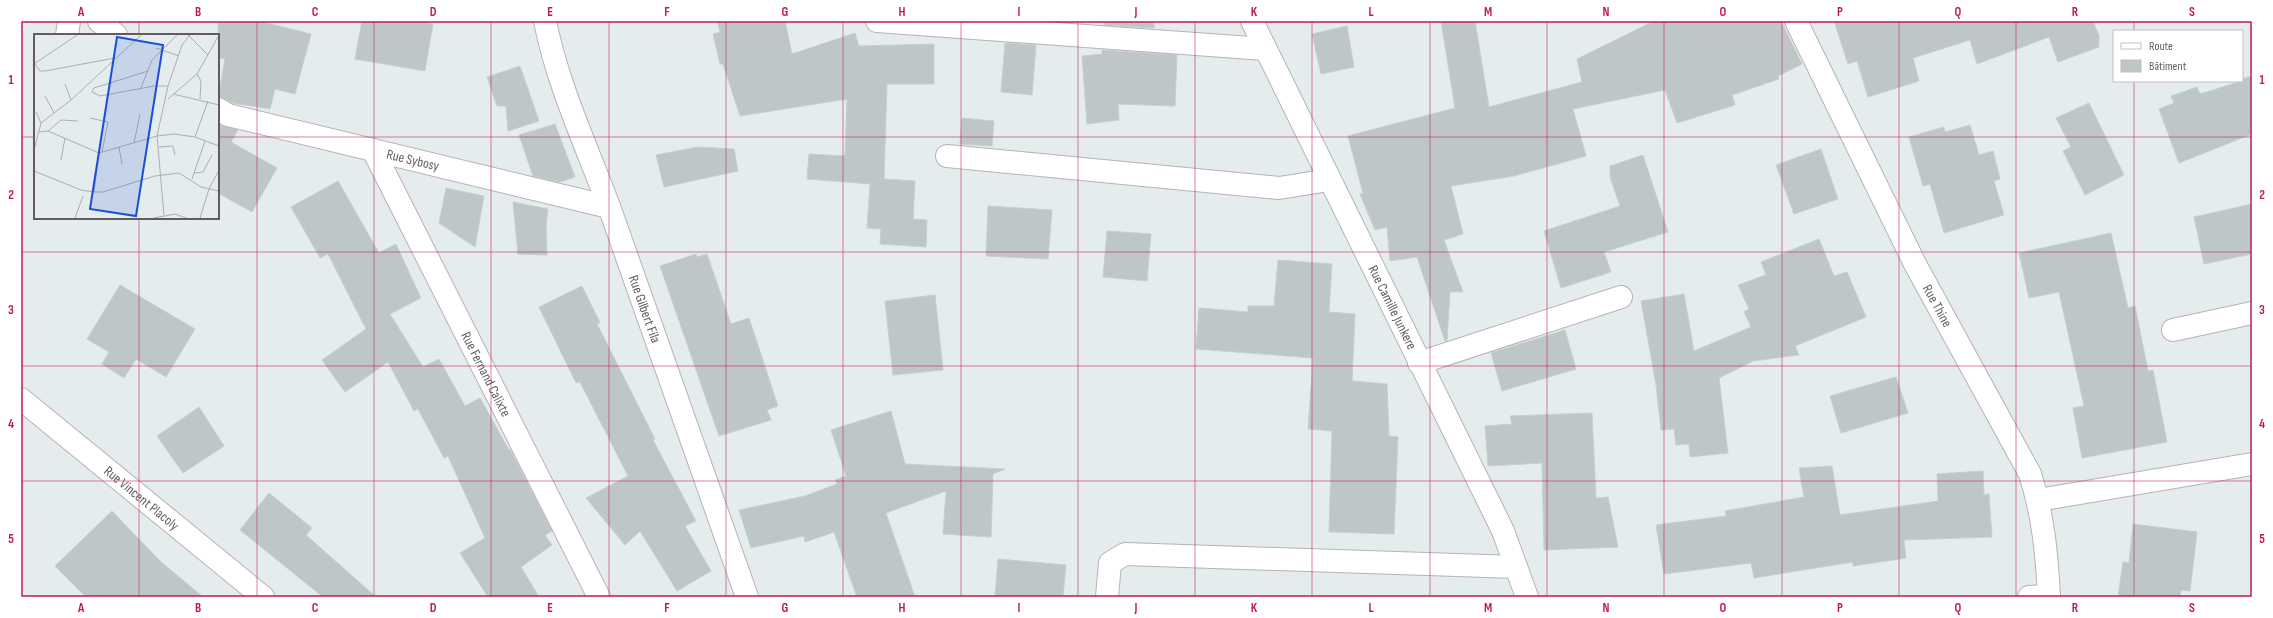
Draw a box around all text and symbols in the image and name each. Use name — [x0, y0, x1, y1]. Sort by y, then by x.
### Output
text: A — [77, 4, 85, 20]
text: B — [195, 4, 201, 20]
text: C — [312, 4, 319, 20]
text: D — [430, 4, 437, 20]
text: E — [547, 4, 553, 20]
text: F — [664, 4, 670, 20]
text: G — [782, 4, 789, 20]
text: H — [899, 4, 906, 20]
text: I — [1018, 4, 1021, 20]
text: J — [1134, 4, 1138, 20]
text: K — [1251, 4, 1258, 20]
text: L — [1368, 4, 1374, 20]
text: M — [1484, 4, 1492, 20]
text: N — [1603, 4, 1610, 20]
text: O — [1720, 4, 1727, 20]
text: P — [1837, 4, 1843, 20]
text: Q — [1955, 4, 1962, 20]
text: R — [2072, 4, 2079, 20]
text: S — [2189, 4, 2195, 20]
legend — [2113, 30, 2243, 82]
inset map — [34, 34, 219, 219]
text: Route — [2149, 39, 2173, 54]
text: Bâtiment — [2149, 59, 2187, 74]
text: 1 — [8, 72, 14, 88]
text: 1 — [2259, 72, 2265, 88]
street label: Rue Sybosy — [385, 146, 442, 175]
text: 2 — [8, 187, 14, 203]
text: 2 — [2259, 187, 2265, 203]
street label: Rue Camille Junkere — [1365, 263, 1420, 352]
street label: Rue Gilbert Fila — [625, 273, 664, 345]
street label: Rue Thine — [1919, 282, 1956, 330]
text: 3 — [8, 302, 14, 318]
text: 3 — [2259, 302, 2265, 318]
street label: Rue Fernand Calixte — [457, 329, 514, 420]
text: 4 — [8, 416, 14, 432]
text: 4 — [2259, 416, 2265, 432]
street label: Rue Vincent Placoly — [100, 462, 183, 534]
text: 5 — [8, 531, 14, 547]
text: 5 — [2259, 531, 2265, 547]
text: A — [77, 600, 85, 616]
text: B — [195, 600, 201, 616]
text: C — [312, 600, 319, 616]
text: D — [430, 600, 437, 616]
text: E — [547, 600, 553, 616]
text: F — [664, 600, 670, 616]
text: G — [782, 600, 789, 616]
text: H — [899, 600, 906, 616]
text: I — [1018, 600, 1021, 616]
text: J — [1134, 600, 1138, 616]
text: K — [1251, 600, 1258, 616]
text: L — [1368, 600, 1374, 616]
text: M — [1484, 600, 1492, 616]
text: N — [1603, 600, 1610, 616]
text: O — [1720, 600, 1727, 616]
text: P — [1837, 600, 1843, 616]
text: Q — [1955, 600, 1962, 616]
text: R — [2072, 600, 2079, 616]
text: S — [2189, 600, 2195, 616]

